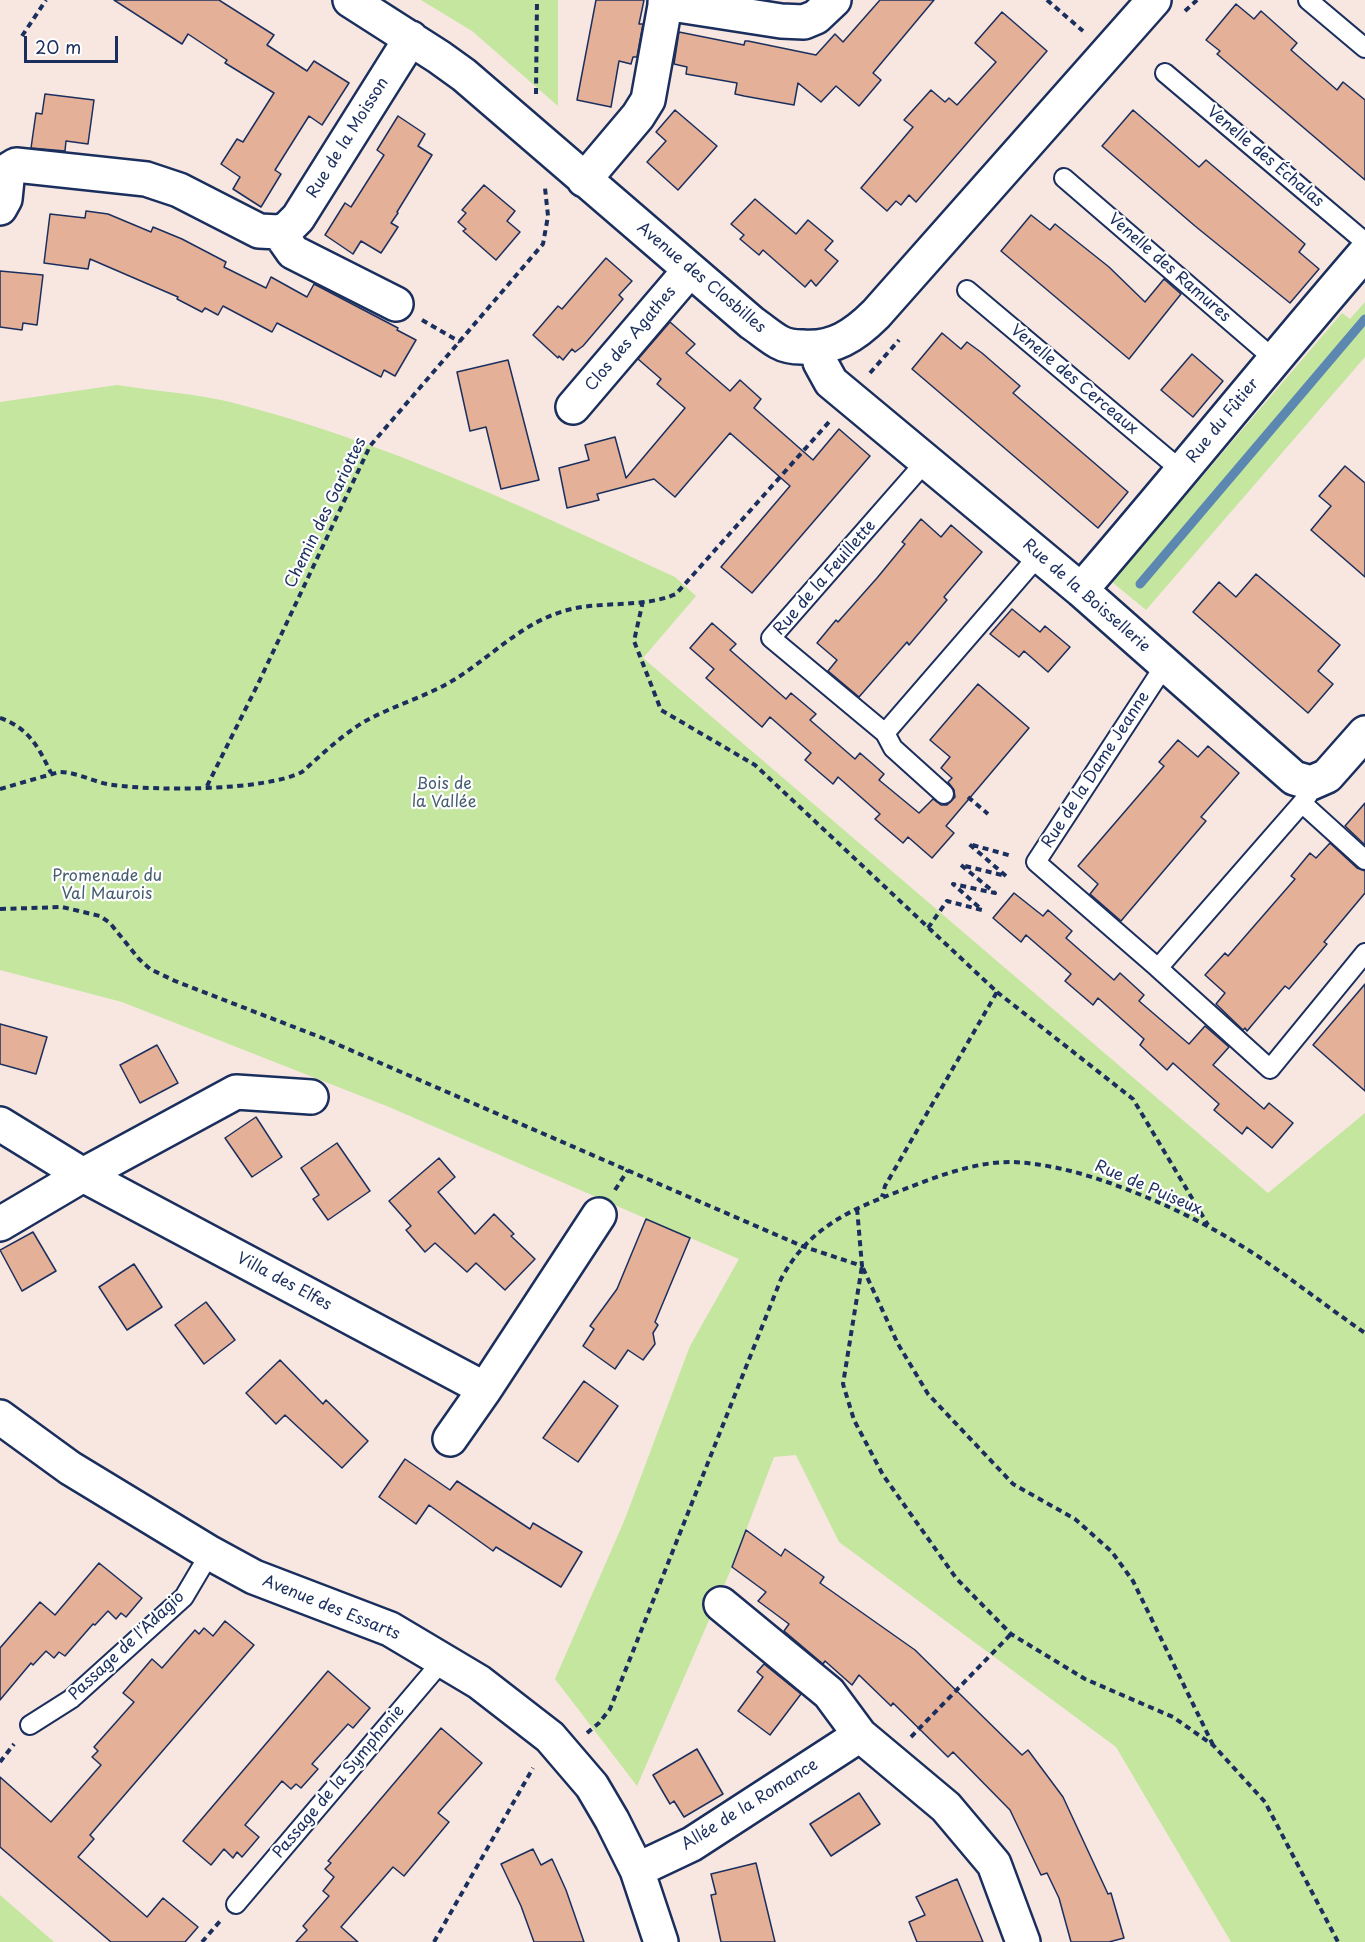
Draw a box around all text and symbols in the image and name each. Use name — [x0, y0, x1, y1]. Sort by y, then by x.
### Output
scale bar — [27, 24, 122, 62]
text: 20 m — [35, 33, 81, 60]
street label: Rue de la Moisson — [303, 74, 393, 202]
street label: Venelle des Échalas — [1203, 102, 1327, 212]
street label: Venelle des Ramures — [1104, 210, 1234, 326]
street label: Avenue des Closbilles — [633, 219, 769, 337]
street label: Clos des Agathes — [582, 283, 680, 395]
street label: Venelle des Cerceaux — [1006, 321, 1142, 439]
street label: Rue du Fûtier — [1183, 375, 1263, 467]
street label: Chemin des Gariottes — [281, 435, 371, 591]
street label: Rue de la Feuillette — [770, 517, 880, 639]
street label: Rue de la Boissellerie — [1018, 535, 1154, 657]
street label: Rue de la Dame Jeanne — [1038, 688, 1154, 852]
park label: Bois de la Vallée — [412, 775, 476, 813]
park label: Promenade du Val Maurois — [52, 867, 162, 905]
street label: Rue de Puiseux — [1092, 1157, 1204, 1219]
street label: Villa des Elfes — [233, 1249, 335, 1315]
street label: Avenue des Essarts — [260, 1572, 402, 1644]
street label: Passage de l'Adagio — [65, 1588, 189, 1704]
street label: Passage de la Symphonie — [269, 1702, 409, 1862]
street label: Allée de la Romance — [678, 1755, 822, 1855]

